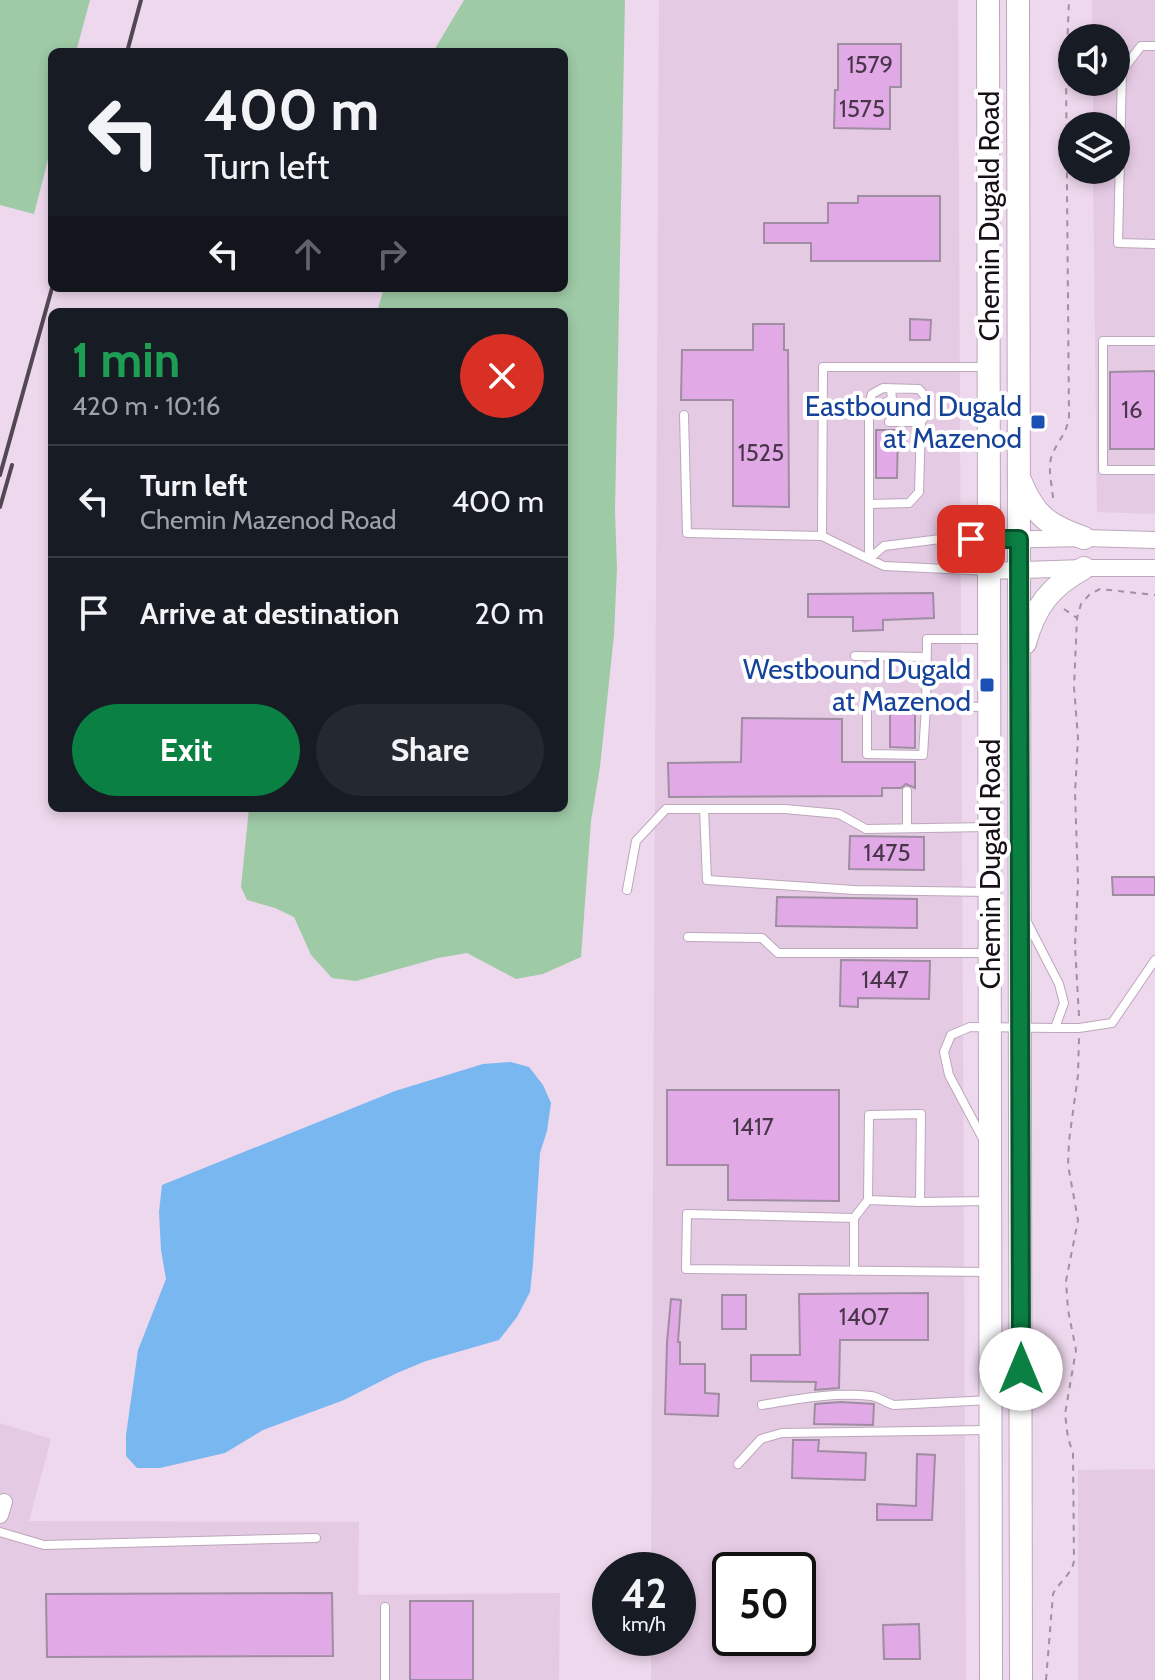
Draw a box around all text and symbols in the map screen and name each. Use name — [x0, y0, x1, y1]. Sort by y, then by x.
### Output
map controls — [1058, 24, 1130, 184]
button: sound — [1058, 24, 1130, 96]
house number: 1579 — [847, 50, 893, 79]
text: 400 m — [204, 76, 379, 144]
icon: left — [72, 80, 176, 184]
street label: Chemin Dugald Road — [972, 91, 1006, 341]
house number: 1575 — [839, 94, 885, 123]
button: layers — [1058, 112, 1130, 184]
text: Turn left — [204, 144, 329, 188]
icon: left — [202, 232, 246, 276]
icon: ahead — [286, 232, 330, 276]
icon: right — [370, 232, 414, 276]
text: 1 min — [72, 331, 180, 389]
button: close — [460, 334, 544, 418]
place label: Eastbound Dugald at Mazenod — [805, 389, 1022, 455]
text: 420 m · 10:16 — [72, 390, 221, 422]
house number: 16 — [1121, 395, 1143, 424]
marker: Eastbound Dugald at Mazenod — [1029, 413, 1047, 431]
house number: 1525 — [738, 438, 784, 467]
text: Turn left — [140, 467, 248, 504]
icon: left — [72, 479, 116, 523]
text: 400 m — [452, 483, 544, 520]
text: Chemin Mazenod Road — [140, 504, 396, 536]
pin — [937, 505, 1005, 573]
icon: arrive — [949, 517, 993, 561]
icon: arrive — [72, 591, 116, 635]
text: Arrive at destination — [140, 595, 400, 632]
text: 20 m — [474, 595, 544, 632]
place label: Westbound Dugald at Mazenod — [743, 652, 971, 718]
marker: Westbound Dugald at Mazenod — [978, 676, 996, 694]
button: Exit — [72, 704, 300, 796]
button: Share — [316, 704, 544, 796]
street label: Chemin Dugald Road — [973, 739, 1007, 989]
house number: 1475 — [864, 838, 910, 867]
house number: 1447 — [861, 965, 909, 994]
house number: 1417 — [732, 1112, 774, 1141]
house number: 1407 — [839, 1302, 889, 1331]
position arrow — [979, 1327, 1063, 1411]
speed limit sign: 50 — [712, 1552, 816, 1656]
text: 42 — [621, 1569, 667, 1618]
text: km/h — [622, 1612, 666, 1636]

